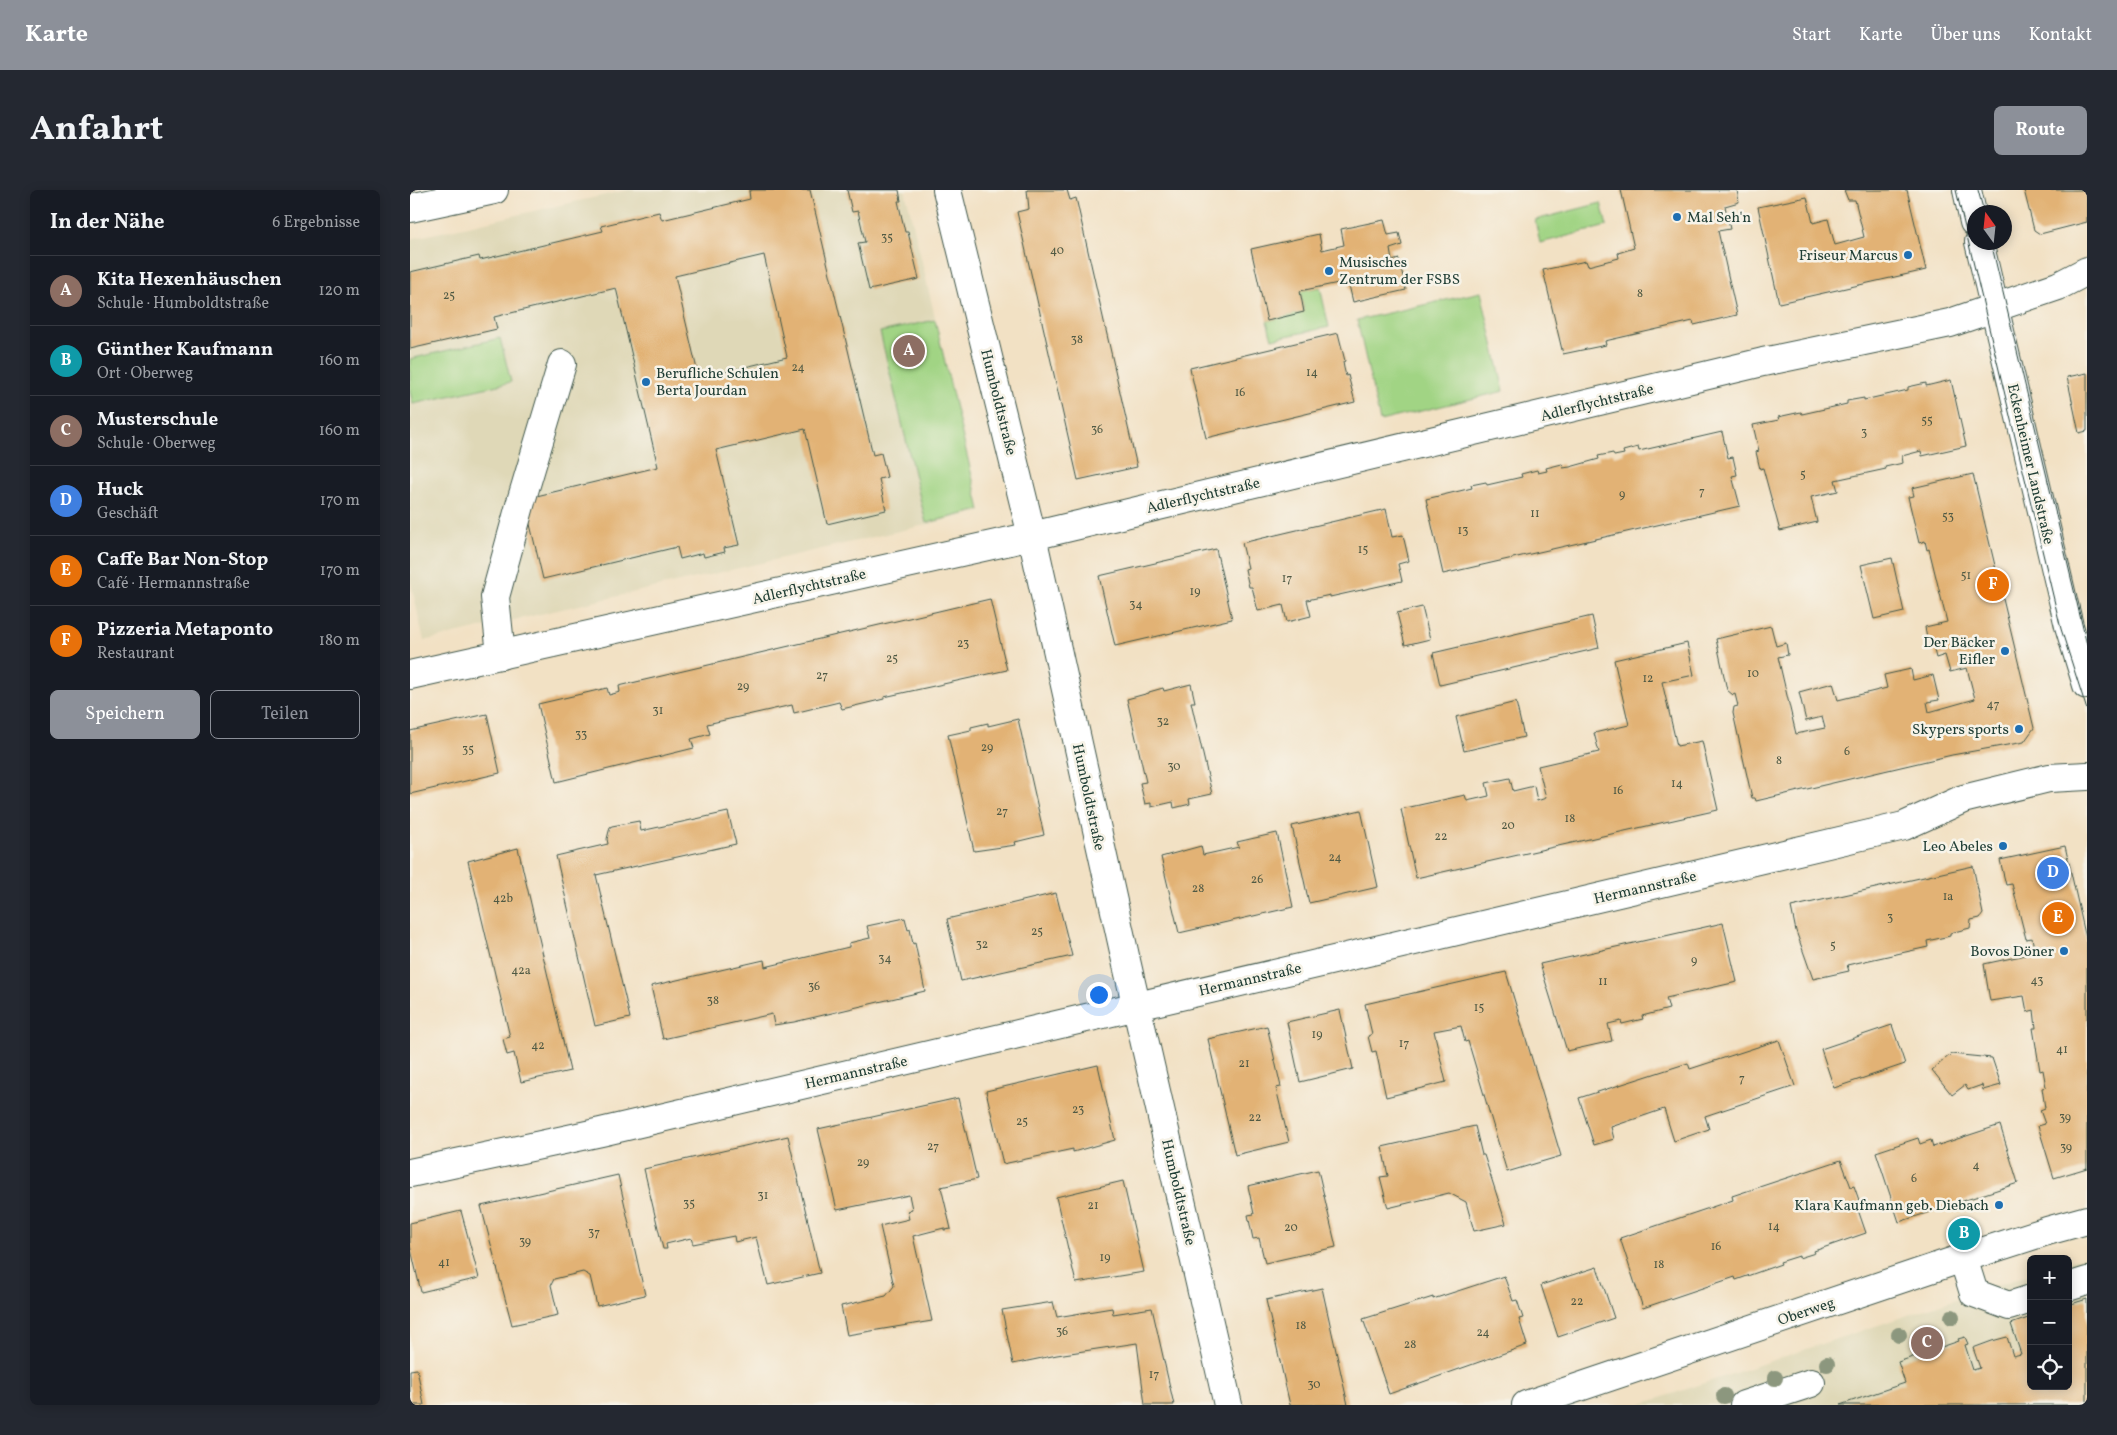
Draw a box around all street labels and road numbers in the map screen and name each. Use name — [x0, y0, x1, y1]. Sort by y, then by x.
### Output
street label: Humboldtstraße — [974, 347, 1021, 458]
street label: Adlerflychtstraße — [1539, 379, 1656, 428]
street label: Eckenheimer Landstraße — [2001, 382, 2058, 547]
street label: Adlerflychtstraße — [1144, 473, 1262, 520]
street label: Adlerflychtstraße — [750, 564, 868, 611]
street label: Humboldtstraße — [1066, 742, 1109, 853]
street label: Hermannstraße — [1592, 866, 1699, 910]
street label: Hermannstraße — [1197, 958, 1304, 1002]
street label: Hermannstraße — [803, 1051, 910, 1095]
street label: Humboldtstraße — [1155, 1137, 1200, 1248]
street label: Oberweg — [1775, 1293, 1838, 1332]

